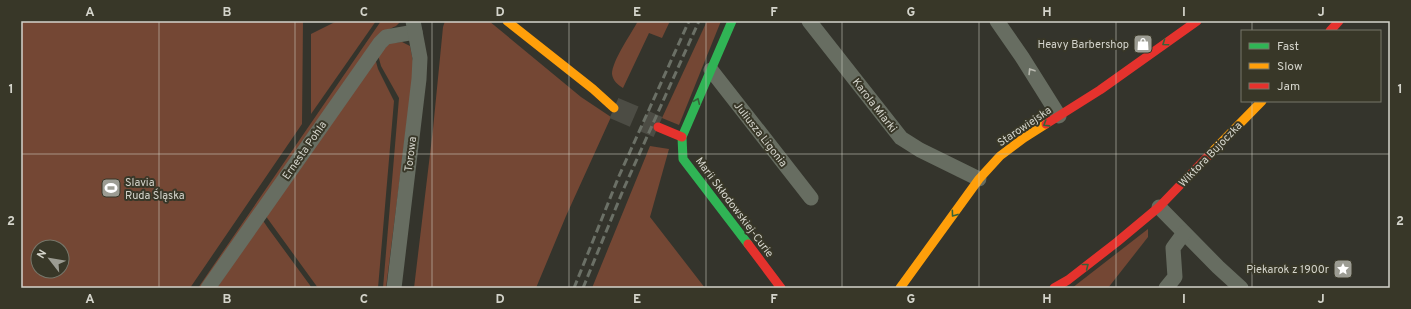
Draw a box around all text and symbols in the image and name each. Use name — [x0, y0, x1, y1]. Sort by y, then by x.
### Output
text: A — [85, 5, 95, 21]
text: B — [223, 5, 232, 21]
text: C — [360, 5, 368, 21]
text: D — [495, 5, 505, 21]
text: E — [633, 5, 641, 21]
text: F — [770, 5, 778, 21]
text: G — [907, 5, 916, 21]
text: H — [1042, 5, 1052, 21]
text: I — [1182, 5, 1186, 21]
text: J — [1317, 5, 1325, 21]
legend — [1241, 30, 1381, 102]
shop icon: Heavy Barbershop — [1132, 33, 1154, 55]
place label: Heavy Barbershop — [1037, 38, 1129, 52]
one-way arrow — [1163, 39, 1170, 46]
text: Fast — [1277, 39, 1299, 55]
text: Slow — [1277, 59, 1303, 75]
one-way arrow — [1029, 69, 1036, 76]
street label: Karola Miarki — [849, 76, 900, 135]
text: Jam — [1277, 79, 1300, 95]
text: 1 — [8, 82, 14, 98]
text: 1 — [1397, 82, 1403, 98]
one-way arrow — [693, 97, 701, 104]
street label: Juliusza Ligonia — [730, 99, 790, 170]
street label: Starowiejska — [995, 103, 1055, 150]
street label: Ernesta Pohla — [279, 118, 330, 183]
street label: Wiktora Bujoczka — [1176, 119, 1246, 190]
one-way arrow — [1043, 120, 1050, 127]
street label: Torowa — [402, 136, 420, 172]
street label: Marii Skłodowskiej-Curie — [692, 155, 776, 260]
place label: Slavia Ruda Śląska — [125, 176, 185, 203]
sports icon: Slavia Ruda Śląska — [100, 177, 122, 199]
one-way arrow — [952, 209, 959, 216]
text: 2 — [7, 214, 15, 230]
text: 2 — [1396, 214, 1404, 230]
north arrow — [30, 239, 70, 279]
text: N — [34, 247, 50, 261]
place icon: Piekarok z 1900r — [1332, 258, 1354, 280]
place label: Piekarok z 1900r — [1246, 263, 1330, 277]
one-way arrow — [1081, 264, 1088, 271]
text: A — [85, 292, 95, 308]
text: B — [223, 292, 232, 308]
text: C — [360, 292, 368, 308]
text: D — [495, 292, 505, 308]
text: E — [633, 292, 641, 308]
text: F — [770, 292, 778, 308]
text: G — [907, 292, 916, 308]
text: H — [1042, 292, 1052, 308]
text: I — [1182, 292, 1186, 308]
text: J — [1317, 292, 1325, 308]

